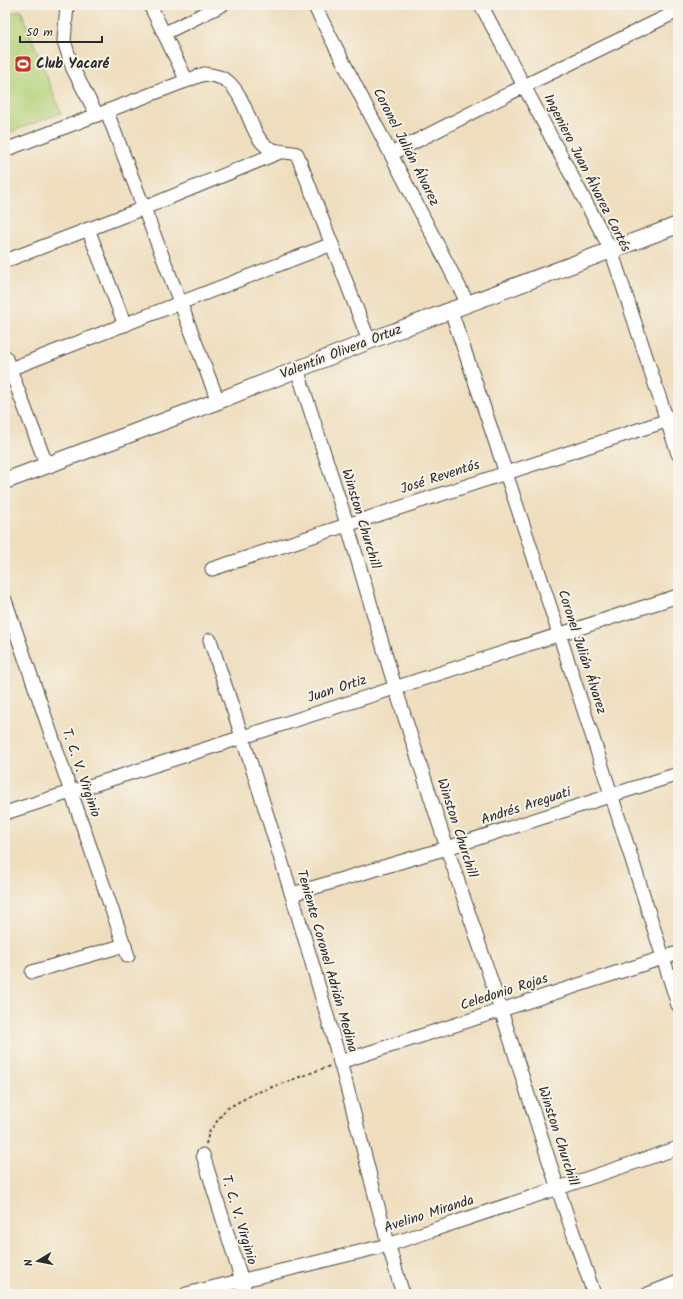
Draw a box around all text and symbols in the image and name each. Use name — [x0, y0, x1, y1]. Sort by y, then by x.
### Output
scale bar — [20, 18, 102, 44]
text: 50 m — [26, 23, 53, 42]
place label: Club Yacaré — [36, 53, 110, 75]
sports icon: Club Yacaré — [13, 54, 33, 74]
street label: Coronel Julián Álvarez — [367, 84, 445, 210]
street label: Ingeniero Juan Álvarez Cortés — [537, 90, 637, 256]
street label: Valentín Olivera Ortuz — [277, 319, 405, 385]
street label: José Reventós — [397, 454, 483, 500]
street label: Winston Churchill — [335, 466, 387, 572]
street label: Coronel Julián Álvarez — [551, 587, 613, 717]
street label: Juan Ortiz — [305, 669, 369, 709]
street label: T. C. V. Virginio — [56, 726, 106, 820]
street label: Winston Churchill — [431, 775, 484, 881]
street label: Andrés Areguati — [478, 781, 574, 831]
street label: Teniente Coronel Adrián Medina — [290, 867, 364, 1055]
street label: Celedonio Rojas — [457, 967, 551, 1017]
street label: Winston Churchill — [532, 1083, 585, 1189]
street label: T. C. V. Virginio — [215, 1172, 263, 1268]
street label: Avelino Miranda — [381, 1189, 477, 1239]
north arrow — [18, 1241, 58, 1281]
text: N — [20, 1258, 39, 1268]

